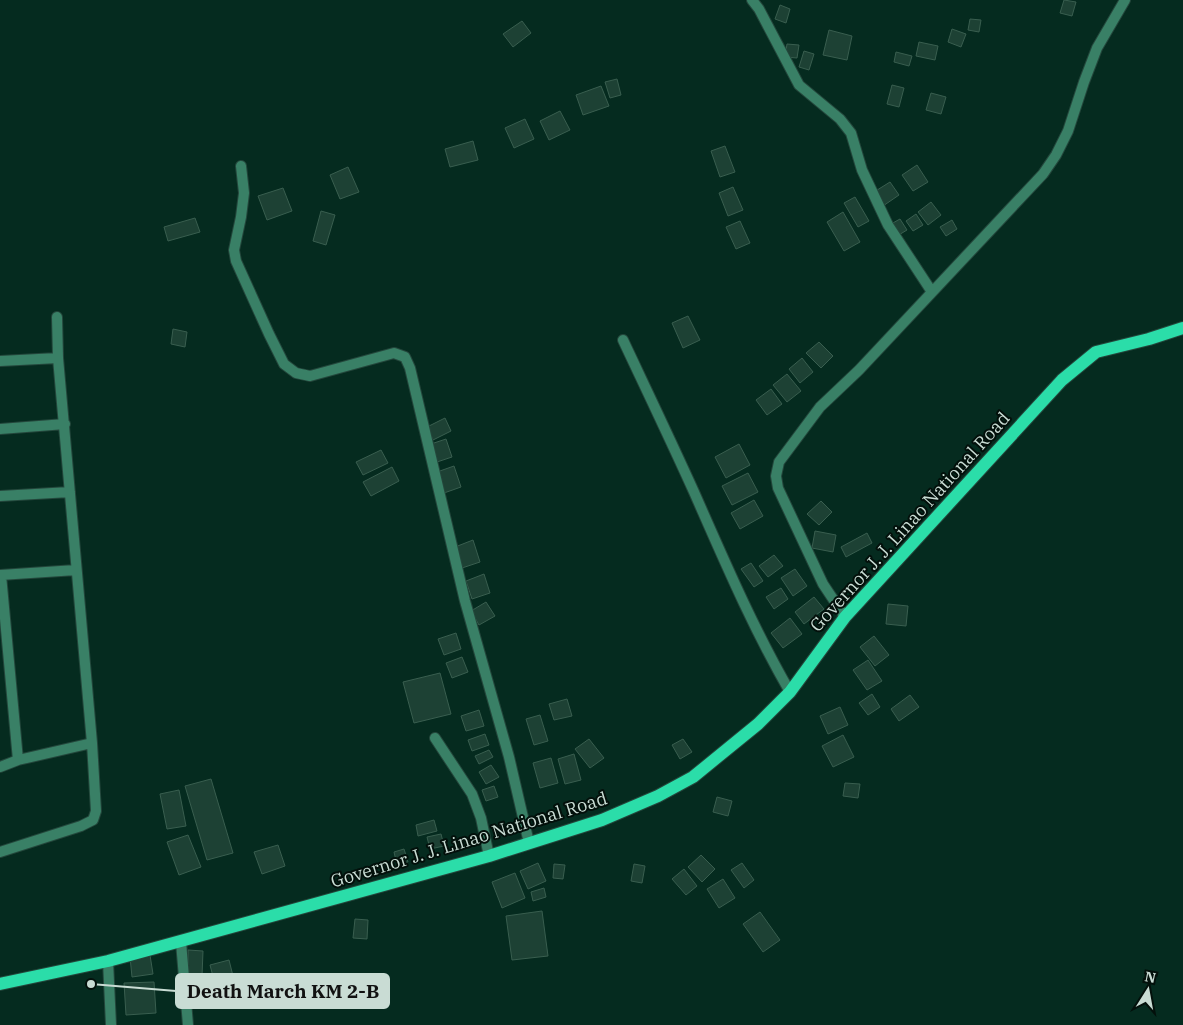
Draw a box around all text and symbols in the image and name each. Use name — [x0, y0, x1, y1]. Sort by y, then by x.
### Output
street label: Governor J. J. Linao National Road — [805, 407, 1015, 636]
street label: Governor J. J. Linao National Road — [328, 786, 610, 893]
north arrow — [1123, 965, 1173, 1015]
text: N — [1143, 967, 1158, 987]
callout: Death March KM 2-B — [176, 974, 389, 1008]
text: Death March KM 2-B — [187, 979, 379, 1003]

